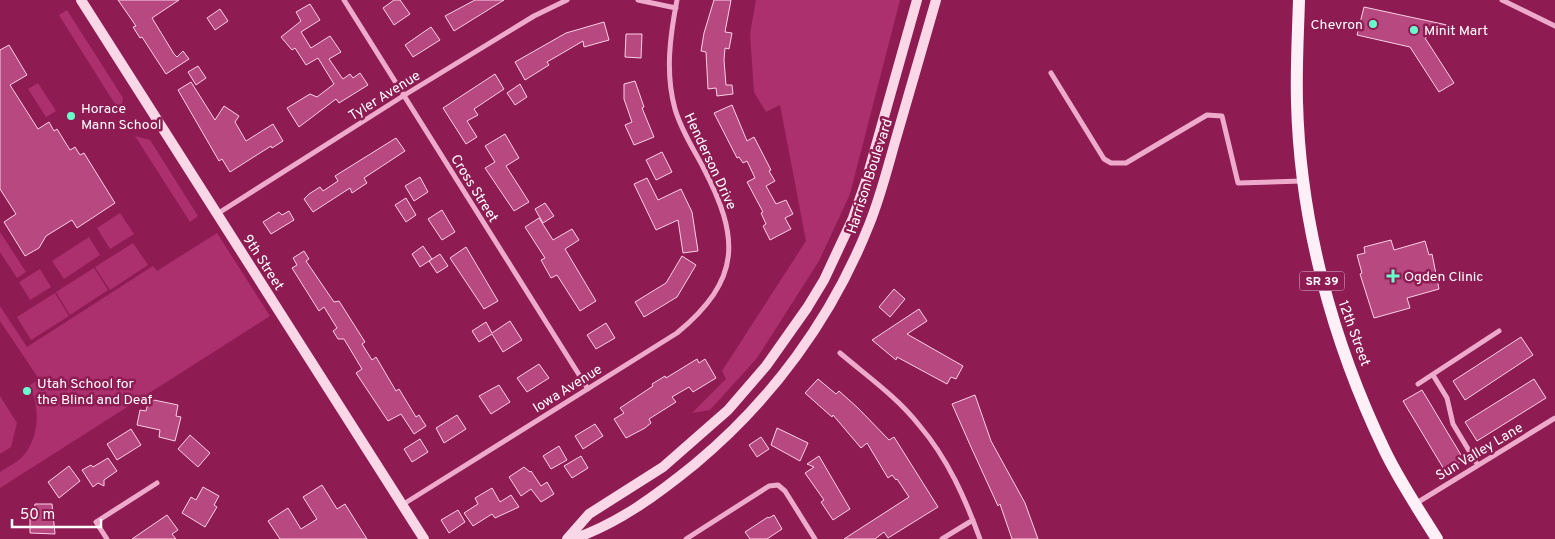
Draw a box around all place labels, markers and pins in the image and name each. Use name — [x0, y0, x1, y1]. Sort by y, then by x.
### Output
place label: Chevron — [1311, 17, 1363, 34]
marker: Chevron — [1367, 18, 1379, 30]
place label: Minit Mart — [1424, 23, 1488, 40]
marker: Minit Mart — [1408, 24, 1420, 36]
place label: Horace Mann School — [81, 101, 161, 134]
marker: Horace Mann School — [65, 110, 77, 122]
marker: Ogden Clinic — [1386, 269, 1400, 283]
place label: Ogden Clinic — [1404, 269, 1483, 286]
place label: Utah School for the Blind and Deaf — [37, 376, 153, 409]
marker: Utah School for the Blind and Deaf — [21, 385, 33, 397]

